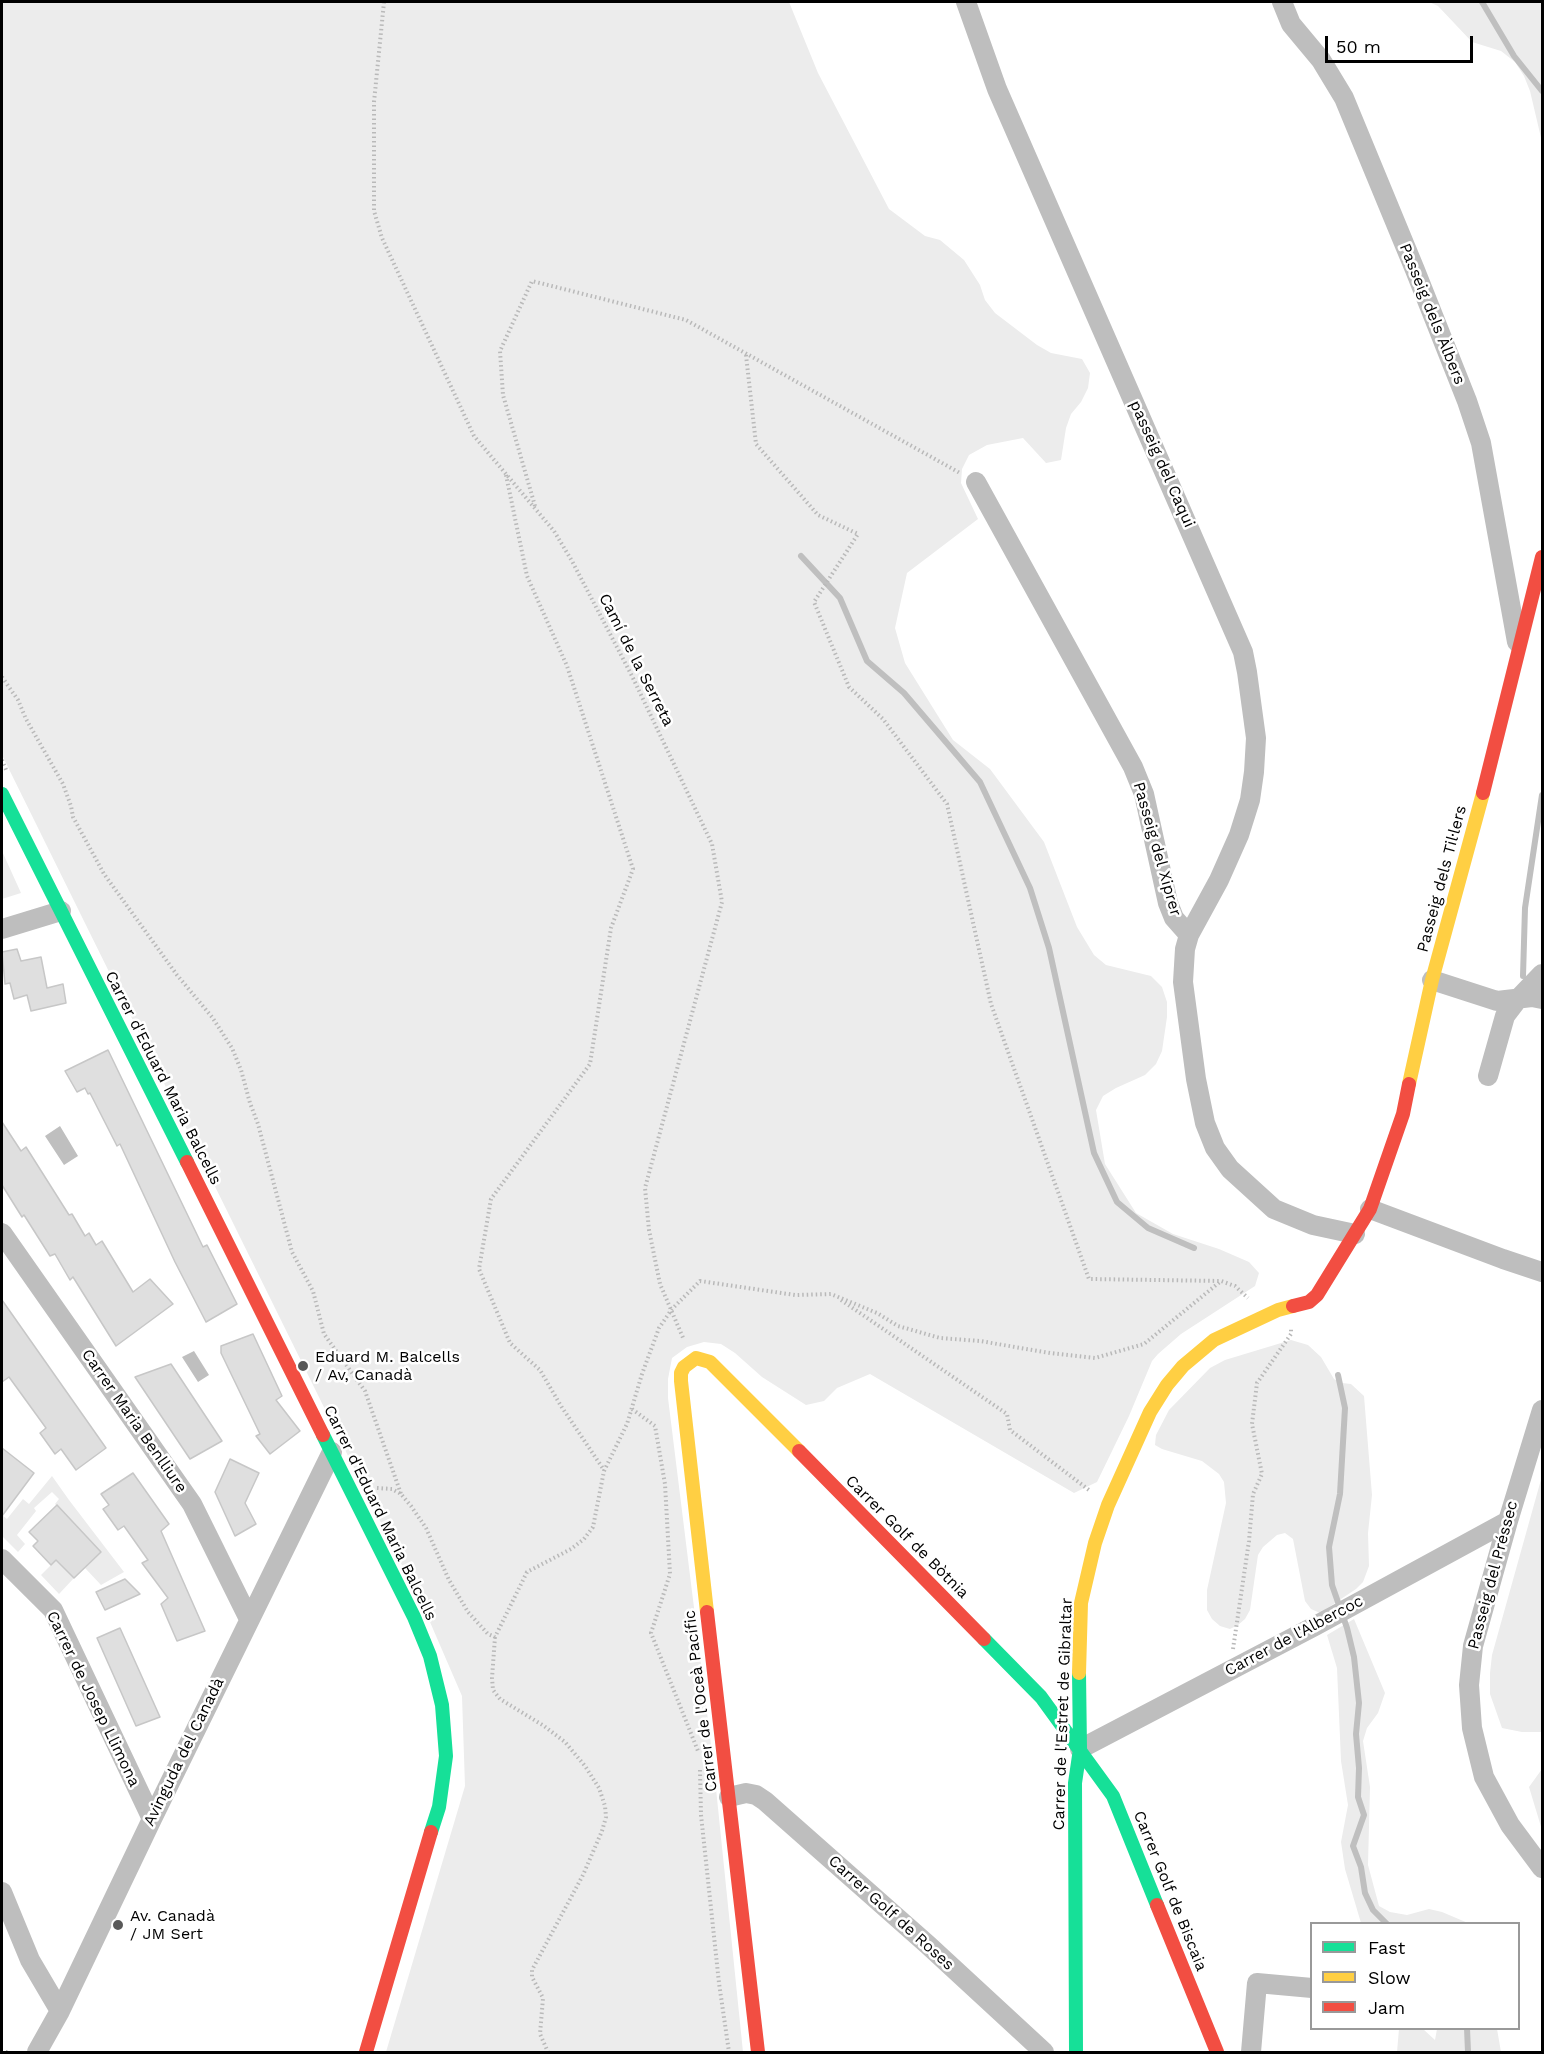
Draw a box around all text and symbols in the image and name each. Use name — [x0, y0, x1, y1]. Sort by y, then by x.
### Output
scale bar — [1328, 24, 1476, 62]
text: 50 m — [1336, 36, 1381, 57]
street label: Passeig dels Àlbers — [1395, 241, 1469, 387]
street label: passeig del Caqui — [1125, 397, 1199, 531]
street label: Camí de la Serreta — [594, 591, 678, 729]
street label: Passeig del Xiprer — [1129, 780, 1185, 918]
street label: Passeig dels Til·lers — [1413, 803, 1471, 955]
street label: Carrer d'Eduard Maria Balcells — [101, 968, 225, 1188]
street label: Carrer Maria Benlliure — [77, 1345, 191, 1497]
place label: Eduard M. Balcells / Av, Canadà — [315, 1347, 460, 1385]
marker: Eduard M. Balcells / Av, Canadà — [296, 1359, 310, 1373]
street label: Carrer d'Eduard Maria Balcells — [319, 1402, 441, 1624]
street label: Carrer Golf de Bòtnia — [841, 1471, 973, 1603]
street label: Passeig del Préssec — [1464, 1499, 1522, 1651]
street label: Carrer de l'Albercoc — [1222, 1591, 1366, 1681]
street label: Carrer de l'Estret de Gibraltar — [1049, 1597, 1077, 1831]
street label: Carrer de Josep Llimona — [42, 1608, 144, 1790]
street label: Carrer de l'Oceà Pacífic — [680, 1609, 722, 1793]
street label: Avinguda del Canadà — [140, 1674, 228, 1830]
street label: Carrer Golf de Biscaia — [1129, 1808, 1211, 1974]
street label: Carrer Golf de Roses — [824, 1851, 958, 1975]
place label: Av. Canadà / JM Sert — [130, 1906, 215, 1944]
marker: Av. Canadà / JM Sert — [111, 1918, 125, 1932]
legend — [1310, 1922, 1520, 2030]
text: Fast — [1368, 1937, 1405, 1958]
text: Slow — [1368, 1967, 1411, 1988]
text: Jam — [1368, 1997, 1405, 2018]

